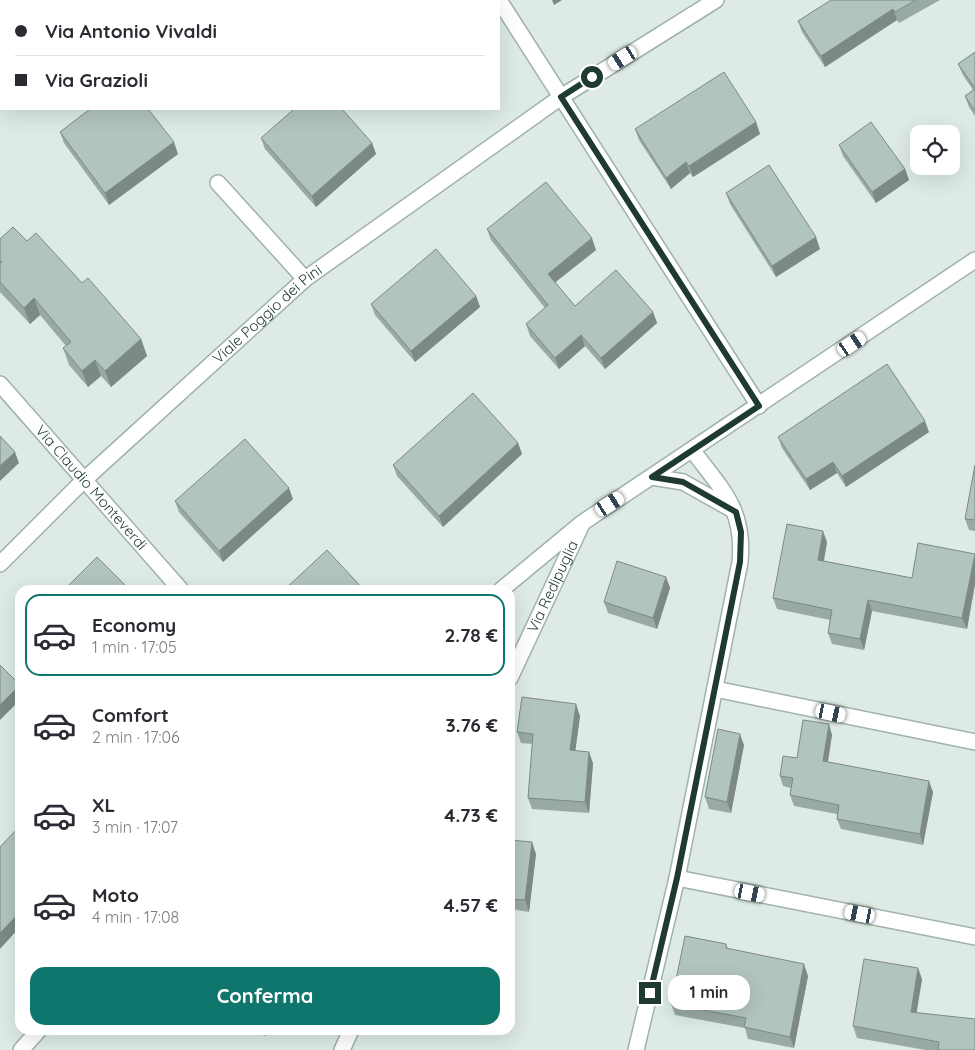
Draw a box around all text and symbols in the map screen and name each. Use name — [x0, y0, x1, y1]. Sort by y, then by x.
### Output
text: Via Antonio Vivaldi — [45, 19, 217, 43]
car — [606, 44, 639, 72]
route start — [581, 66, 603, 88]
text: Via Grazioli — [45, 68, 148, 92]
map controls — [910, 125, 960, 175]
button: locate — [910, 125, 960, 175]
street label: Viale Poggio dei Pini — [208, 260, 325, 367]
car — [835, 329, 868, 359]
street label: Via Claudio Monteverdi — [31, 421, 152, 554]
car — [593, 490, 626, 518]
street label: Via Redipuglia — [523, 537, 582, 636]
icon: car — [32, 613, 77, 658]
text: Economy — [92, 613, 176, 637]
text: 2.78 € — [444, 623, 498, 647]
text: 1 min · 17:05 — [92, 637, 177, 657]
icon: car — [32, 703, 77, 748]
text: Comfort — [92, 703, 169, 727]
car — [814, 703, 847, 723]
text: 3.76 € — [445, 713, 498, 737]
text: 2 min · 17:06 — [92, 727, 180, 747]
icon: car — [32, 793, 77, 838]
text: XL — [92, 793, 115, 817]
text: 4.73 € — [444, 803, 498, 827]
text: 3 min · 17:07 — [92, 817, 178, 837]
icon: car — [32, 883, 77, 928]
text: Moto — [92, 883, 139, 907]
car — [733, 883, 766, 903]
text: 4.57 € — [443, 893, 498, 917]
car — [843, 904, 876, 924]
text: 4 min · 17:08 — [92, 907, 179, 927]
button: Conferma — [30, 967, 500, 1025]
callout: 1 min — [668, 976, 750, 1010]
route end — [639, 982, 661, 1004]
text: 1 min — [690, 982, 728, 1002]

